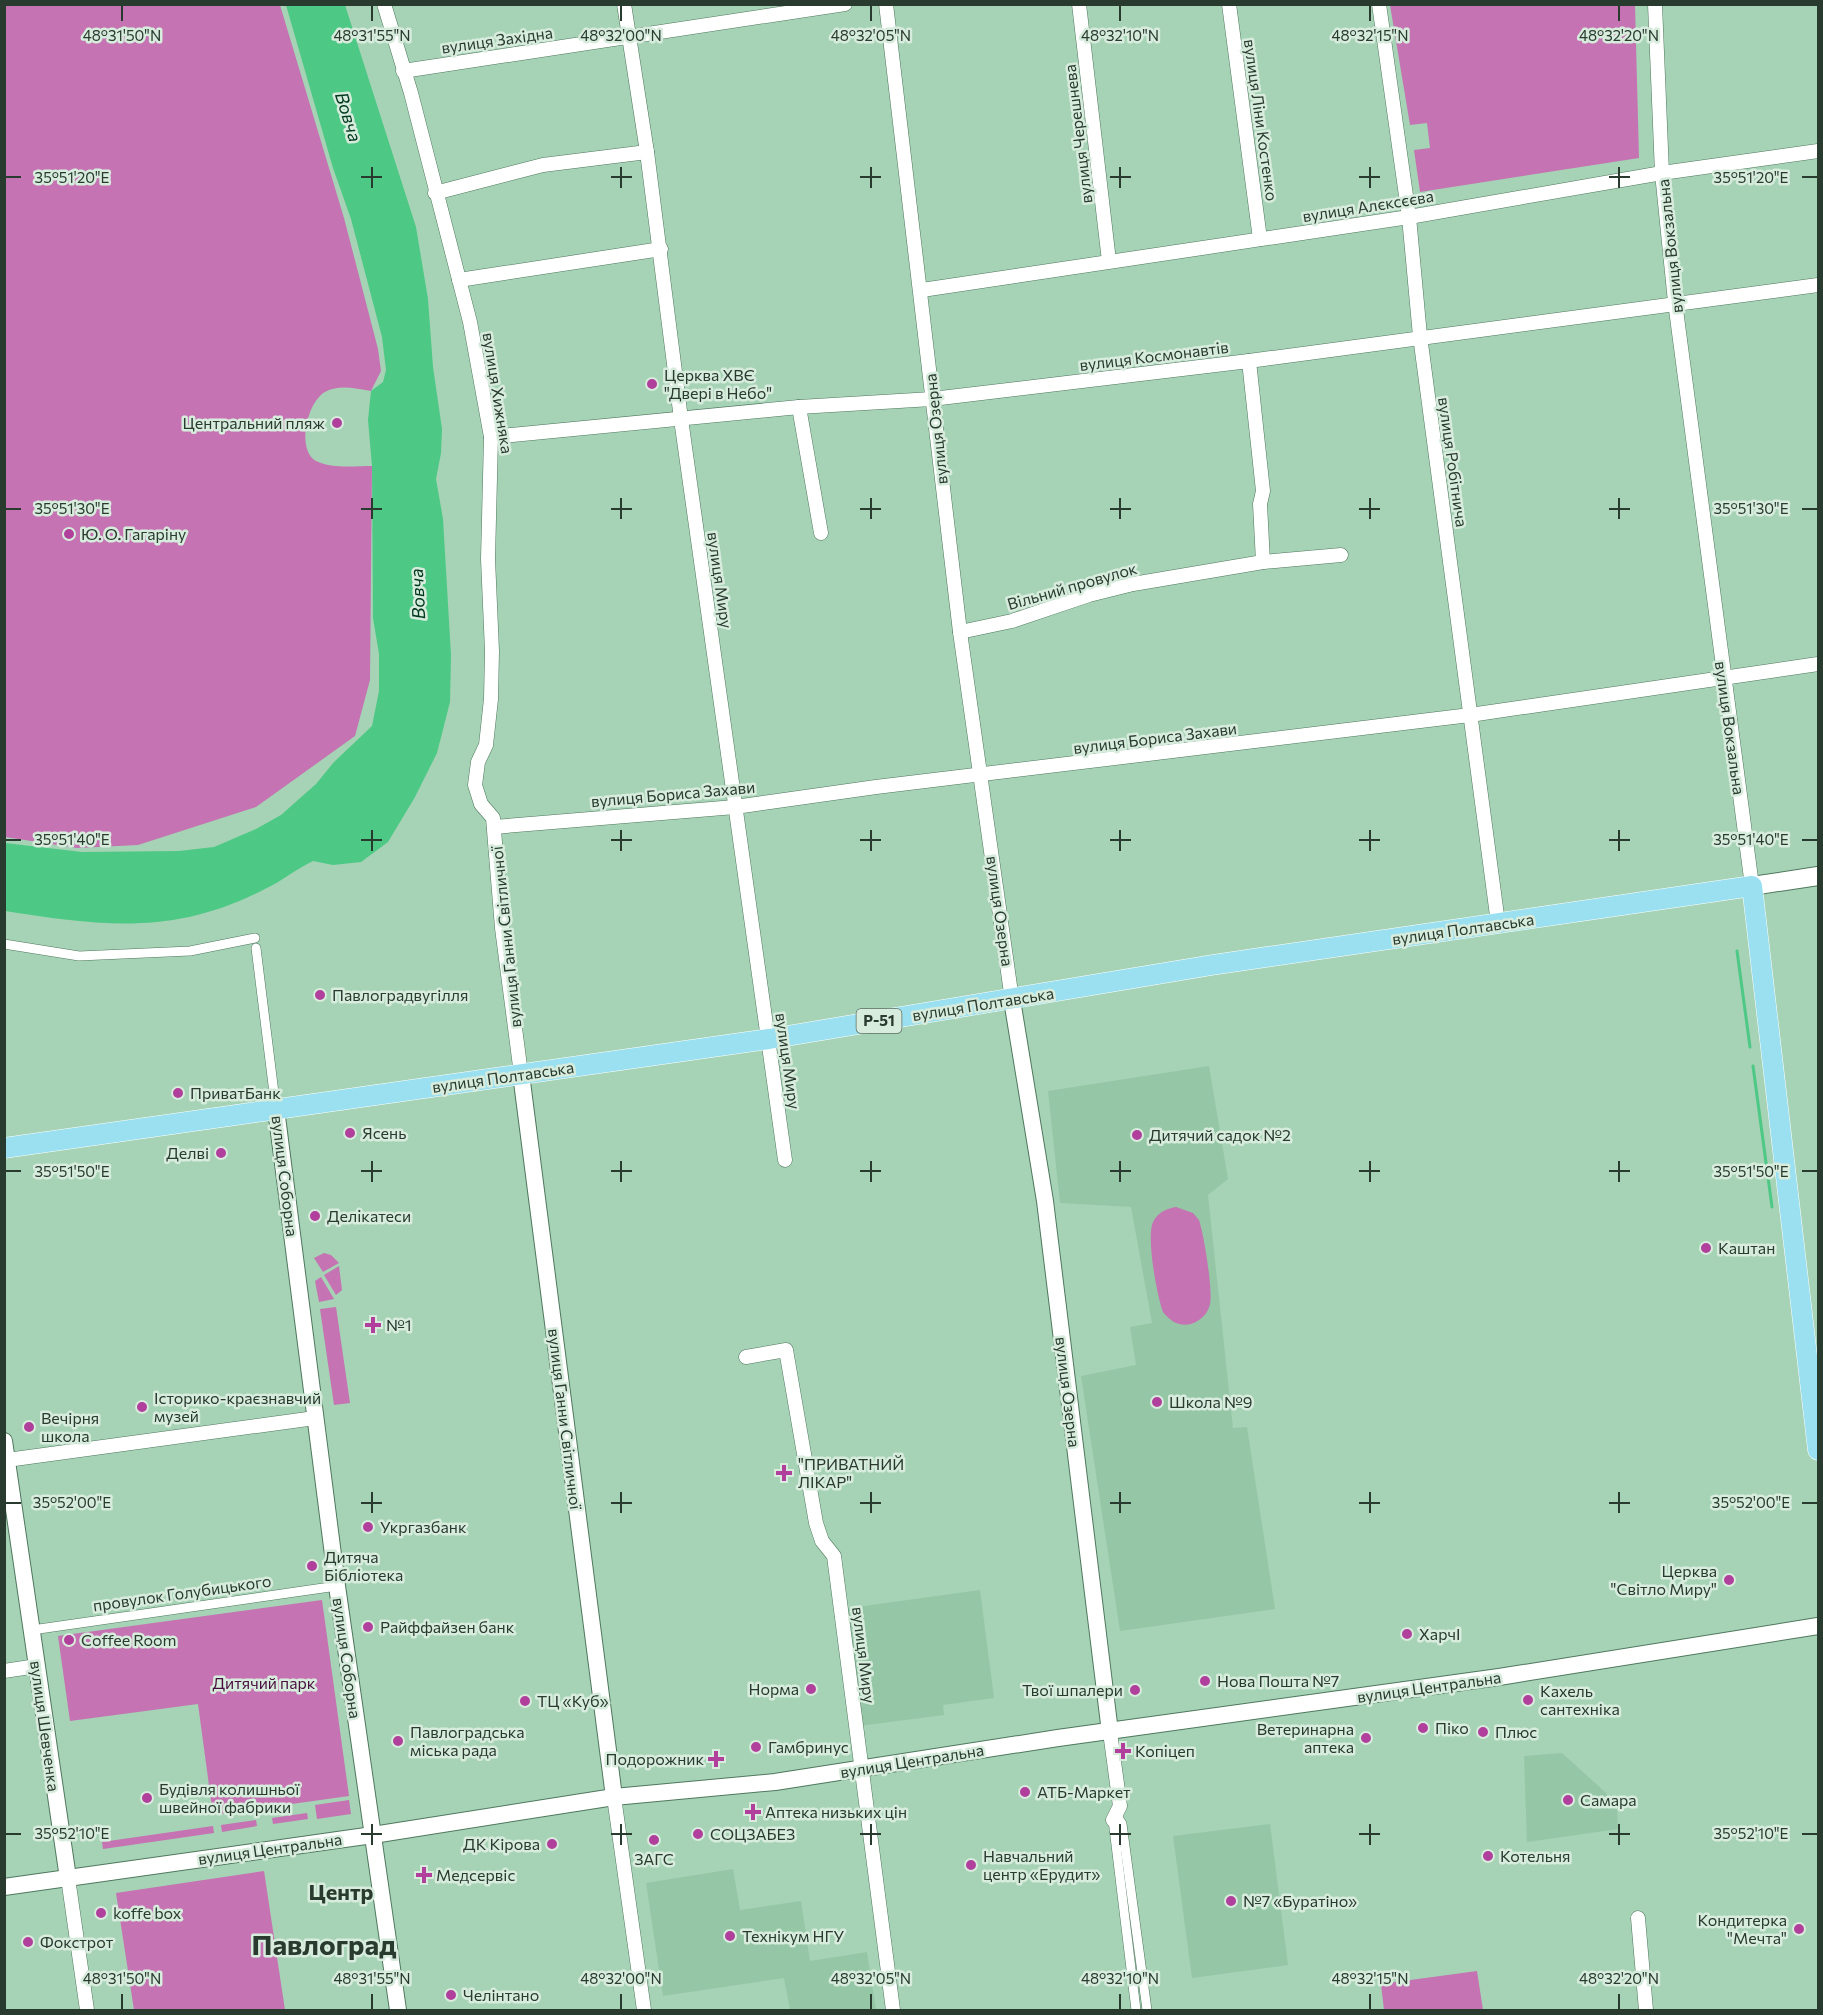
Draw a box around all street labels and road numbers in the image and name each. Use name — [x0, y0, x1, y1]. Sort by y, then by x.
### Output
street label: вулиця Західна — [440, 22, 554, 57]
street label: вулиця Ліни Костенко — [1241, 38, 1282, 202]
street label: вулиця Черешнева — [1060, 63, 1095, 205]
street label: вулиця Вокзальна — [1653, 178, 1686, 314]
street label: вулиця Алєксєєва — [1301, 186, 1435, 225]
street label: вулиця Хижняка — [480, 331, 517, 455]
street label: вулиця Космонавтів — [1078, 337, 1230, 374]
street label: вулиця Озерна — [920, 373, 951, 485]
street label: вулиця Робітнича — [1435, 396, 1472, 528]
street label: вулиця Миру — [704, 530, 737, 629]
street label: Вільний провулок — [1005, 558, 1139, 613]
street label: вулиця Вокзальна — [1712, 660, 1749, 796]
street label: вулиця Бориса Захави — [1072, 718, 1238, 757]
street label: вулиця Бориса Захави — [590, 777, 756, 810]
street label: вулиця Ганни Світличної — [486, 845, 524, 1029]
street label: вулиця Озерна — [983, 854, 1018, 967]
street label: вулиця Полтавська — [1391, 909, 1535, 948]
street label: вулиця Полтавська — [911, 983, 1055, 1024]
road number: Р-51 — [856, 1009, 902, 1033]
street label: вулиця Миру — [772, 1011, 805, 1110]
street label: вулиця Полтавська — [431, 1057, 575, 1096]
street label: вулиця Соборна — [269, 1114, 302, 1238]
street label: вулиця Ганни Світличної — [545, 1327, 586, 1511]
street label: вулиця Озерна — [1052, 1335, 1085, 1448]
street label: провулок Голубицького — [91, 1571, 272, 1614]
street label: вулиця Соборна — [330, 1596, 365, 1720]
street label: вулиця Миру — [849, 1605, 880, 1704]
street label: вулиця Шевченка — [27, 1659, 64, 1793]
street label: вулиця Центральна — [1356, 1667, 1502, 1706]
street label: вулиця Центральна — [839, 1740, 985, 1781]
street label: вулиця Центральна — [197, 1829, 343, 1868]

